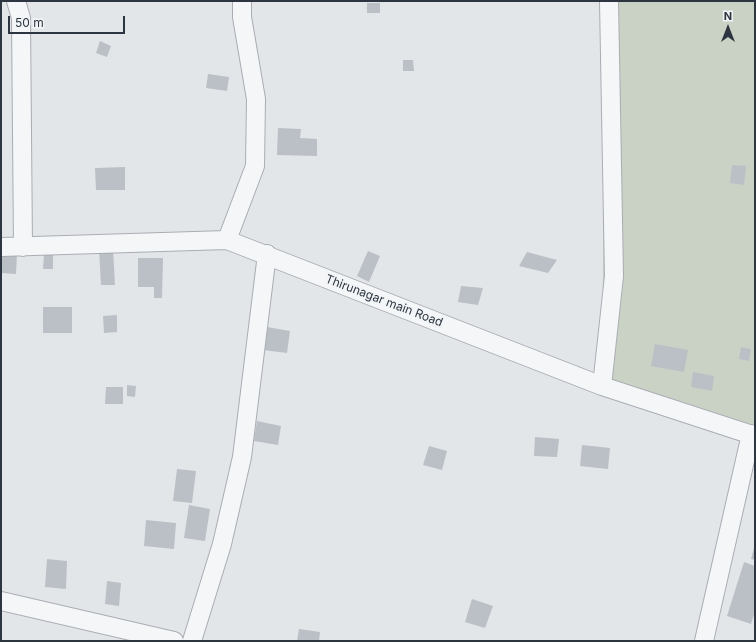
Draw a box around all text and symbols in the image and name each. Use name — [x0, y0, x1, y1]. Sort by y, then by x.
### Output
scale bar — [10, 8, 127, 34]
north arrow — [708, 8, 748, 48]
text: N — [724, 9, 732, 23]
text: 50 m — [15, 15, 44, 30]
street label: Thirunagar main Road — [323, 272, 445, 330]

